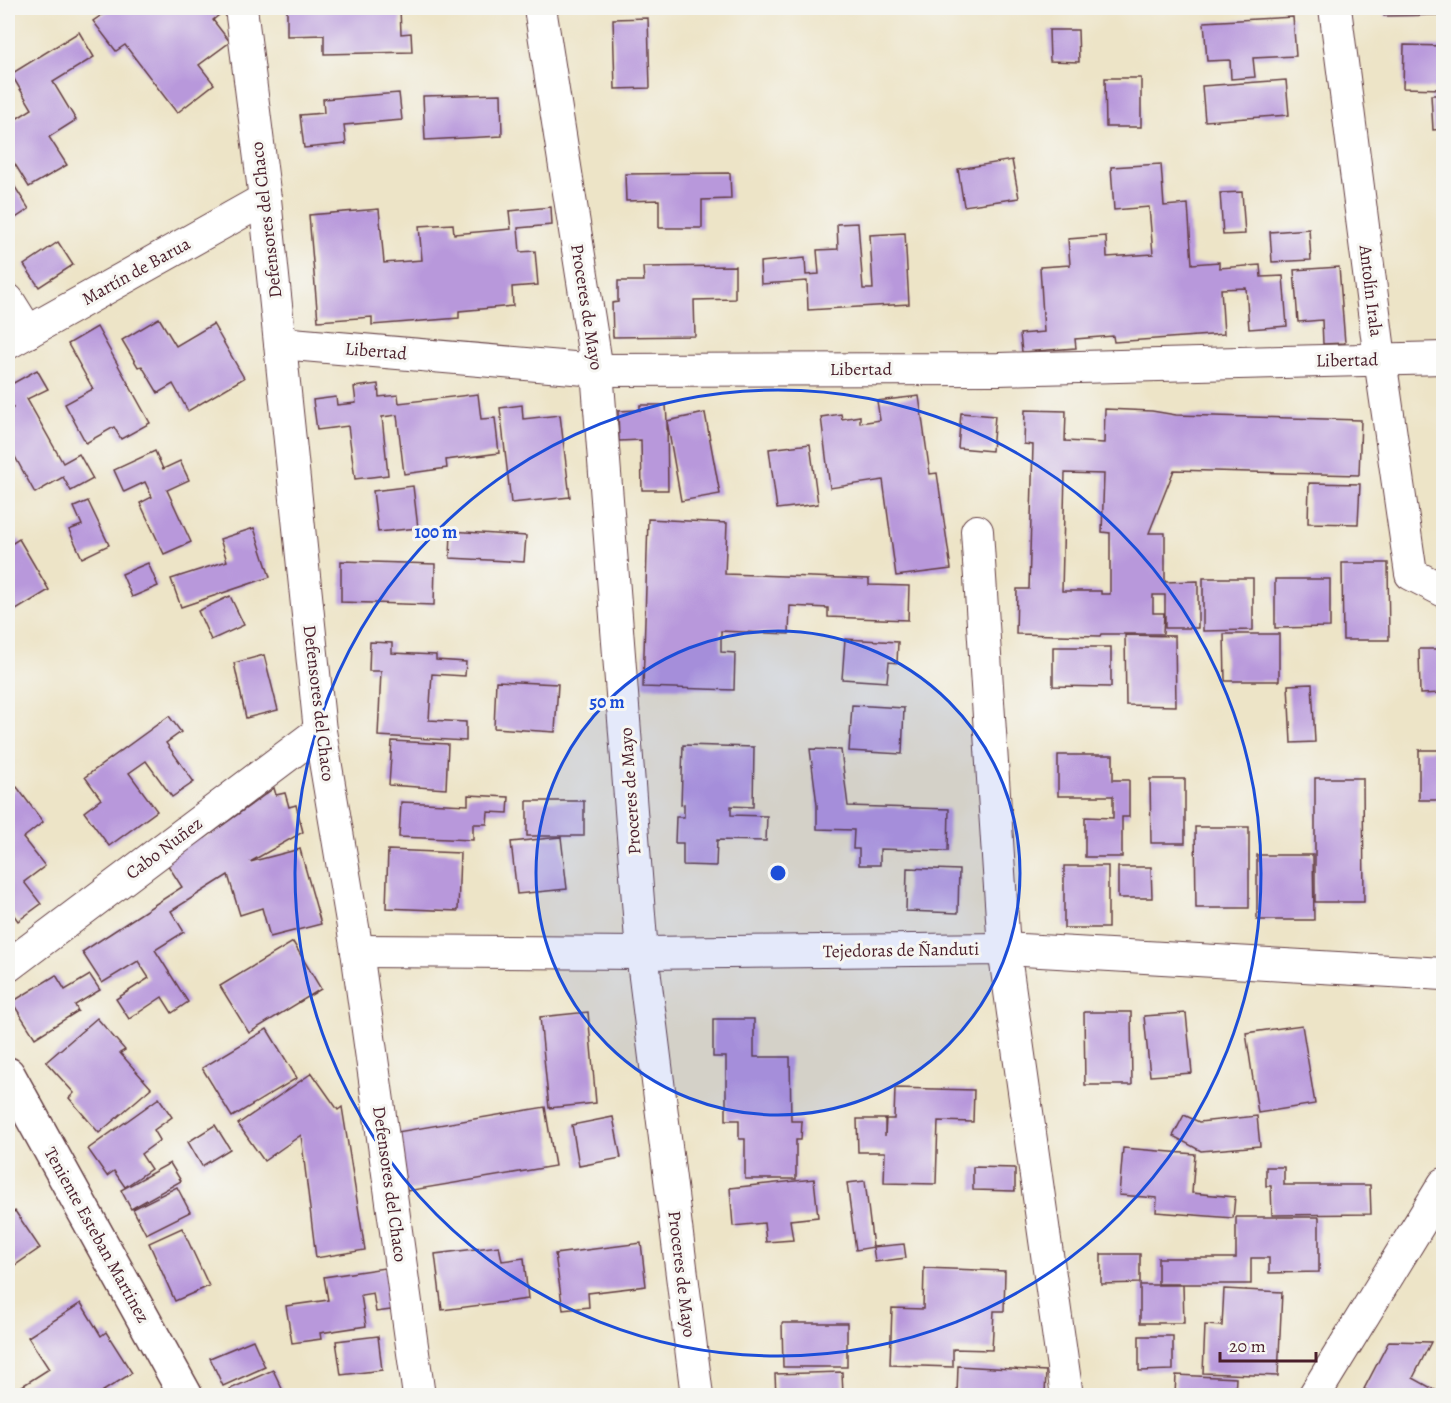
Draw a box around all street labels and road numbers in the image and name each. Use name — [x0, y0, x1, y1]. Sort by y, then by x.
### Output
street label: Defensores del Chaco — [244, 140, 287, 300]
street label: Martín de Barua — [78, 231, 195, 311]
street label: Proceres de Mayo — [565, 242, 609, 372]
street label: Antolín Irala — [1353, 243, 1389, 339]
street label: Libertad — [344, 336, 408, 366]
street label: Libertad — [1316, 347, 1379, 373]
street label: Libertad — [830, 357, 892, 381]
street label: Defensores del Chaco — [298, 623, 341, 783]
street label: Proceres de Mayo — [614, 727, 646, 855]
street label: Cabo Nuñez — [121, 811, 207, 885]
street label: Tejedoras de Ñanduti — [823, 937, 979, 963]
street label: Defensores del Chaco — [367, 1104, 413, 1264]
street label: Teniente Esteban Martinez — [39, 1143, 155, 1327]
street label: Proceres de Mayo — [662, 1209, 702, 1339]

